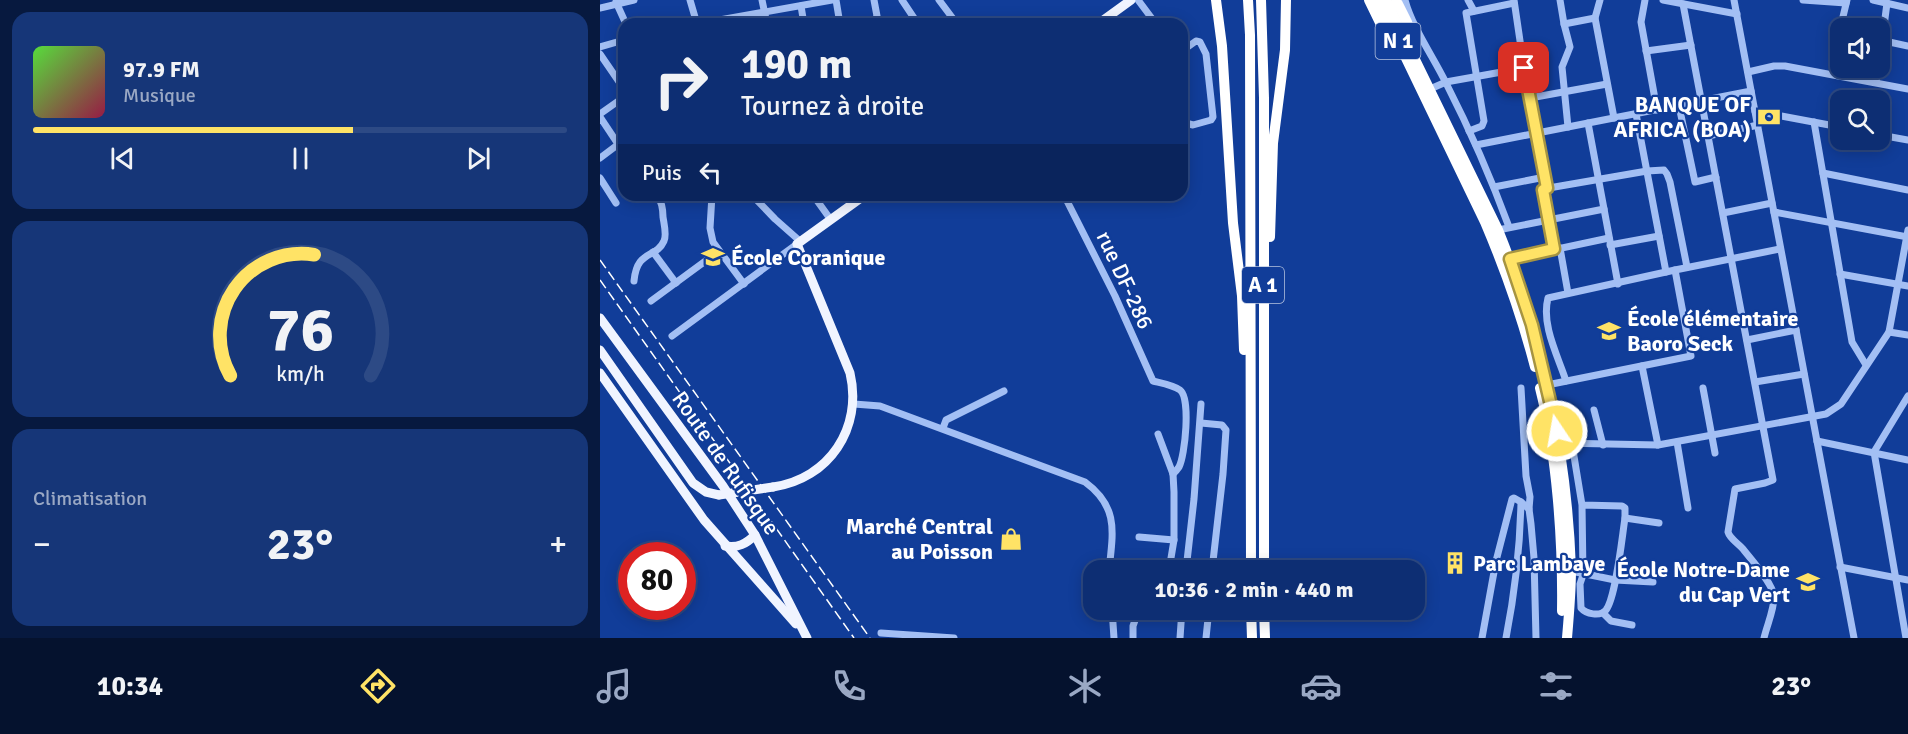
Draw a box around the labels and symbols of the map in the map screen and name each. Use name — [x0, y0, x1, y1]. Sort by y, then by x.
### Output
road number: N 1 — [1376, 23, 1420, 59]
pin — [1498, 42, 1549, 93]
place label: BANQUE OF AFRICA (BOA) — [1613, 91, 1751, 143]
bank icon: BANQUE OF AFRICA (BOA) — [1756, 104, 1782, 130]
street label: rue DF-286 — [1091, 227, 1159, 333]
school or university icon: École Coranique — [700, 244, 726, 270]
place label: École Coranique — [731, 244, 886, 271]
road number: A 1 — [1242, 267, 1284, 303]
place label: École élémentaire Baoro Seck — [1627, 305, 1798, 357]
school or university icon: École élémentaire Baoro Seck — [1596, 318, 1622, 344]
street label: Route de Rufisque — [666, 386, 786, 540]
position arrow — [1525, 399, 1589, 463]
place label: Marché Central au Poisson — [846, 513, 993, 565]
shop icon: Marché Central au Poisson — [998, 526, 1024, 552]
speed limit sign: 80 — [618, 542, 696, 620]
building icon: Parc Lambaye — [1442, 550, 1468, 576]
place label: Parc Lambaye — [1473, 550, 1606, 577]
place label: École Notre-Dame du Cap Vert — [1616, 556, 1790, 608]
school or university icon: École Notre-Dame du Cap Vert — [1795, 569, 1821, 595]

